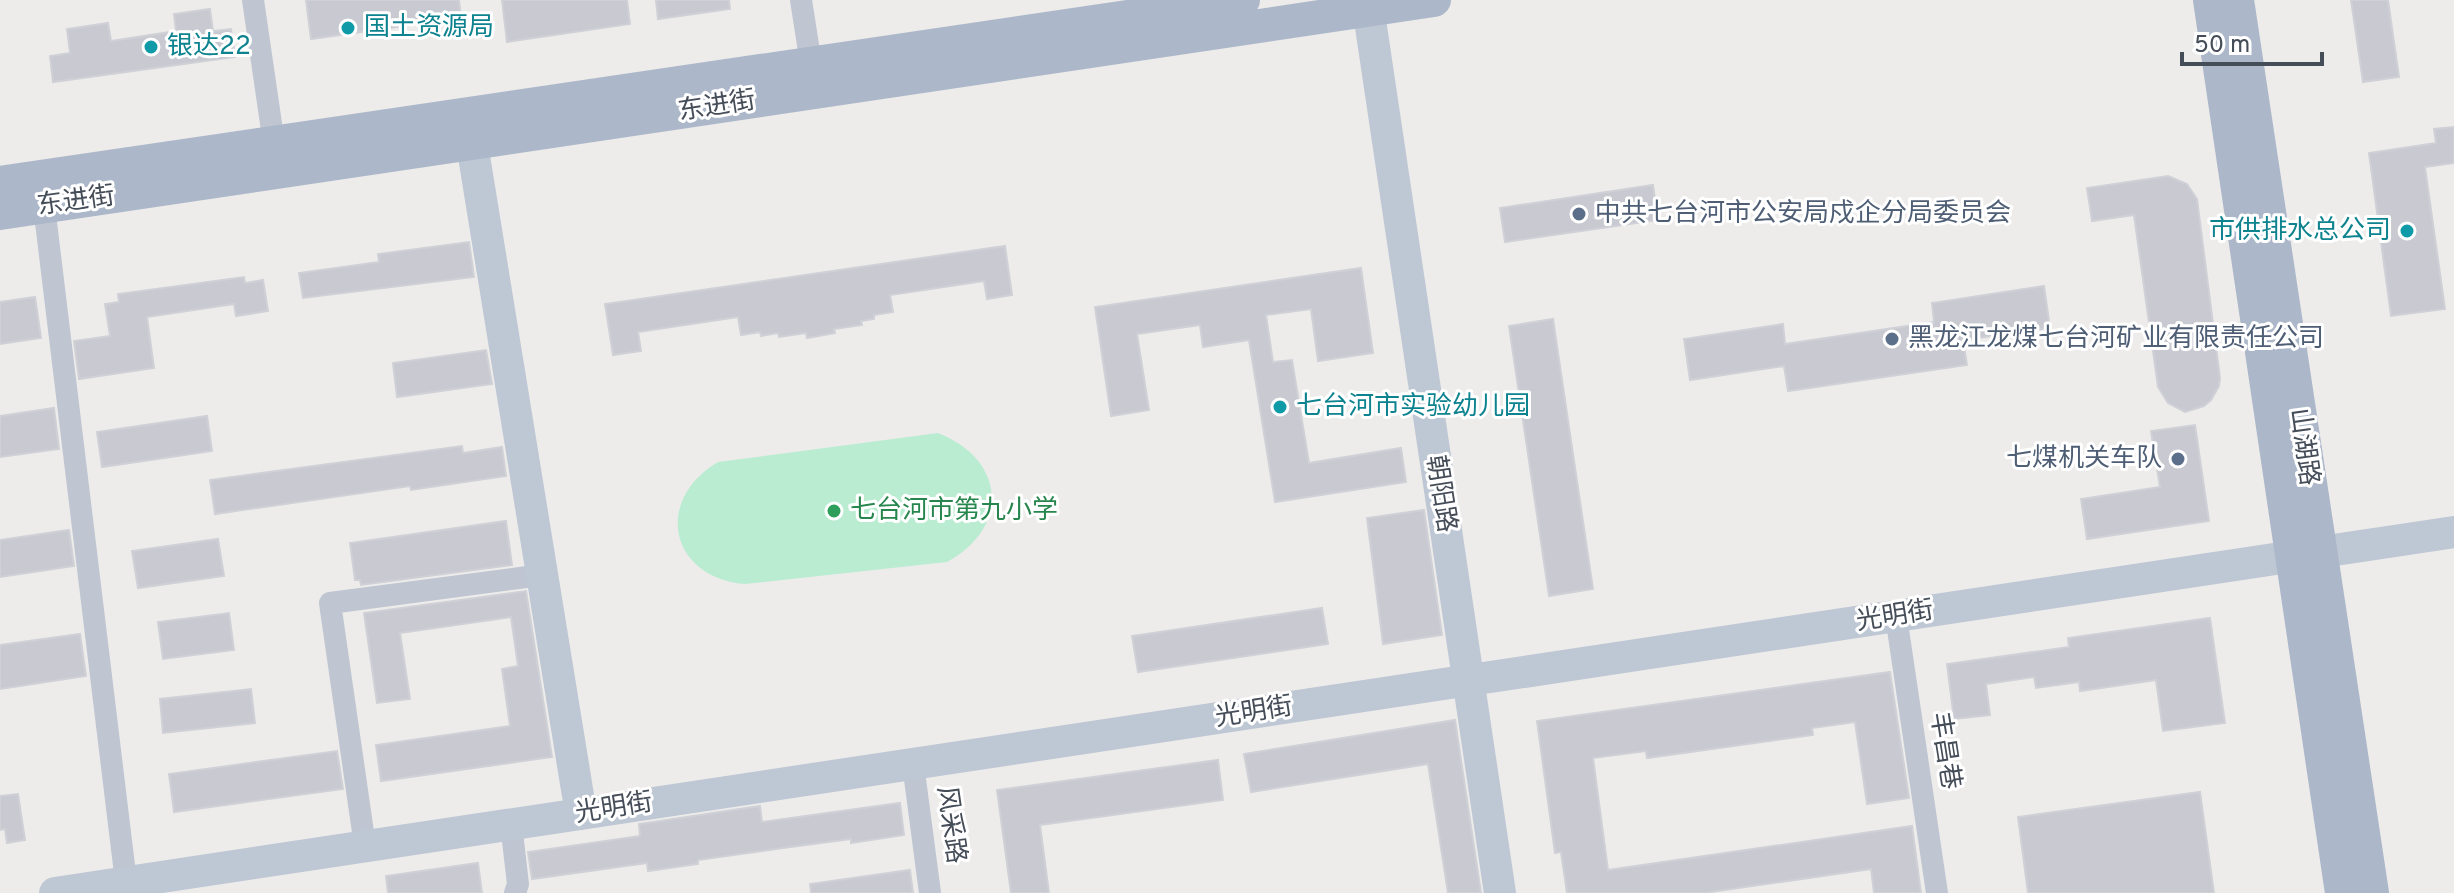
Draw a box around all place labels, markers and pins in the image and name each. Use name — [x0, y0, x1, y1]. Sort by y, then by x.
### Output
place label: 国土资源局 — [364, 12, 494, 45]
marker: 国土资源局 — [339, 19, 357, 37]
place label: 银达22 — [167, 31, 251, 64]
marker: 银达22 — [142, 38, 160, 56]
place label: 中共七台河市公安局戍企分局委员会 — [1595, 198, 2011, 231]
marker: 中共七台河市公安局戍企分局委员会 — [1570, 205, 1588, 223]
place label: 市供排水总公司 — [2209, 215, 2391, 248]
marker: 市供排水总公司 — [2398, 222, 2416, 240]
place label: 黑龙江龙煤七台河矿业有限责任公司 — [1908, 323, 2324, 356]
marker: 黑龙江龙煤七台河矿业有限责任公司 — [1883, 330, 1901, 348]
place label: 七台河市实验幼儿园 — [1296, 391, 1530, 424]
marker: 七台河市实验幼儿园 — [1271, 398, 1289, 416]
place label: 七煤机关车队 — [2006, 443, 2162, 476]
marker: 七煤机关车队 — [2169, 450, 2187, 468]
place label: 七台河市第九小学 — [850, 495, 1058, 528]
marker: 七台河市第九小学 — [825, 502, 843, 520]

